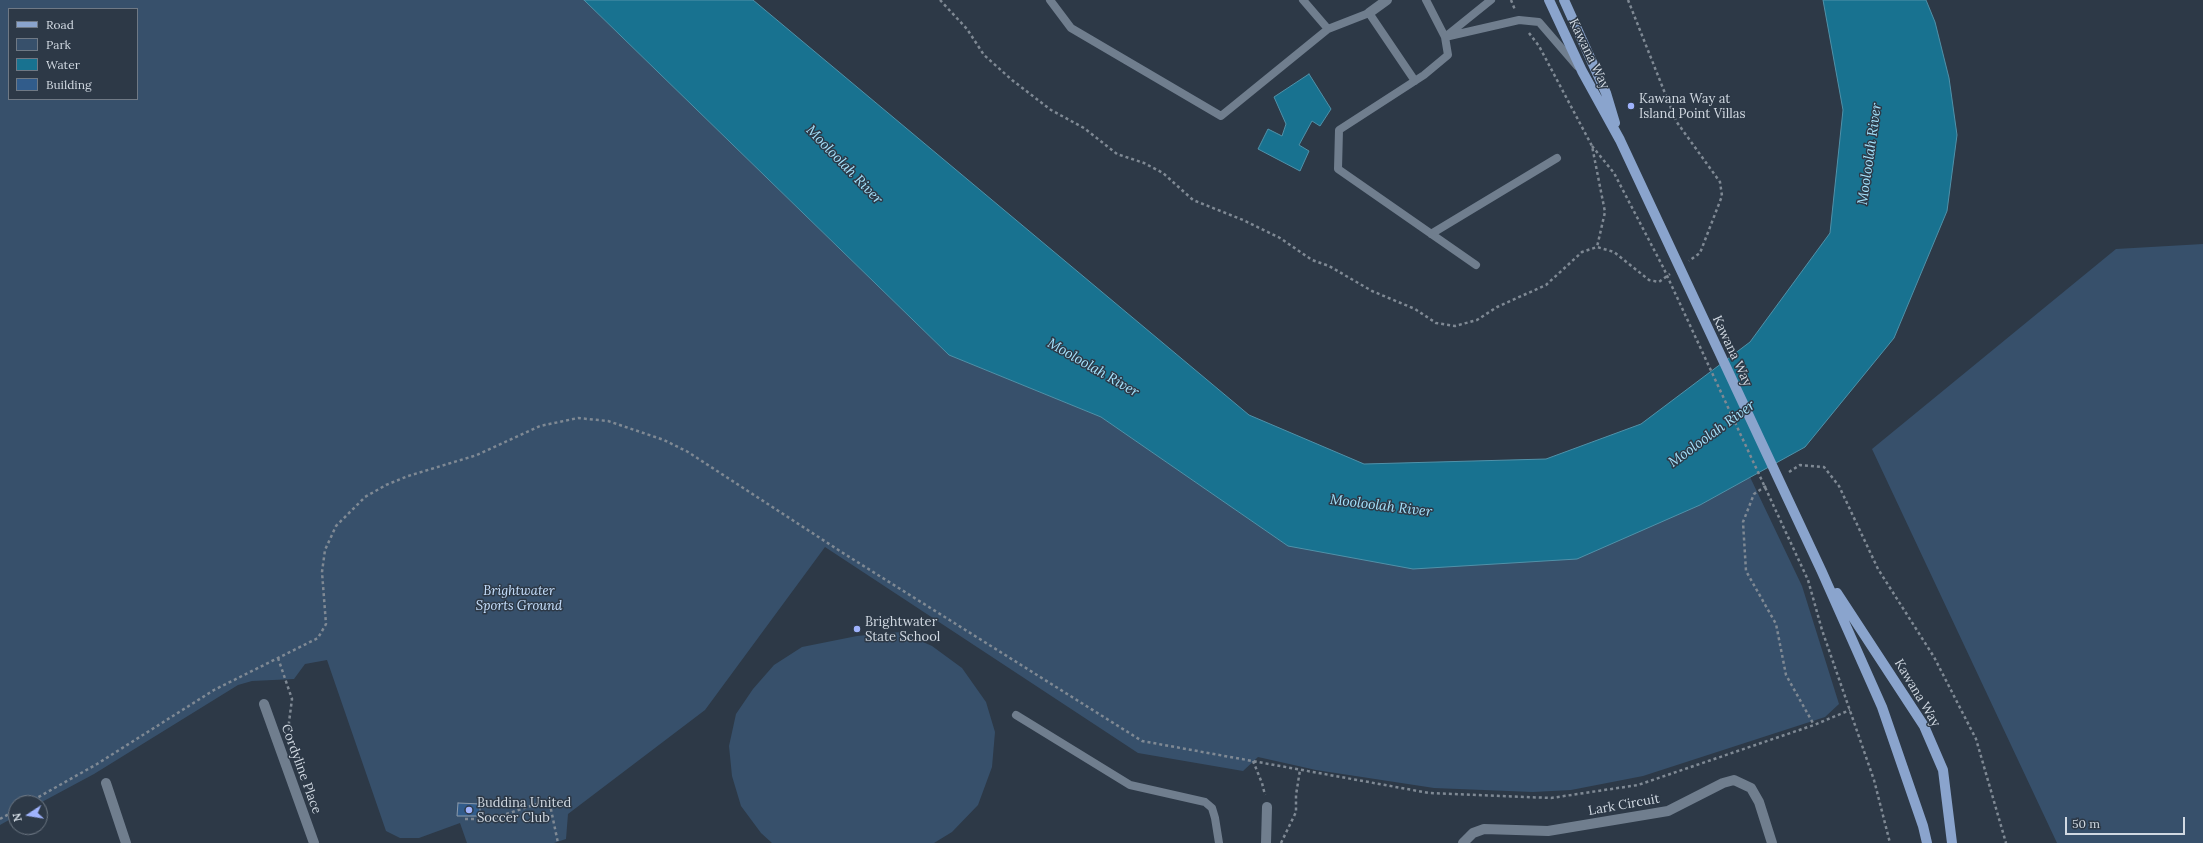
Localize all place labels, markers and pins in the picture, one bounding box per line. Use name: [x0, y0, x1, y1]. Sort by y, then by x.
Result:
place label: Kawana Way at Island Point Villas: [1639, 91, 1746, 122]
marker: Kawana Way at Island Point Villas: [1626, 101, 1636, 111]
place label: Brightwater State School: [865, 614, 940, 645]
marker: Brightwater State School: [852, 624, 862, 634]
place label: Buddina United Soccer Club: [477, 795, 571, 826]
marker: Buddina United Soccer Club: [464, 805, 474, 815]

